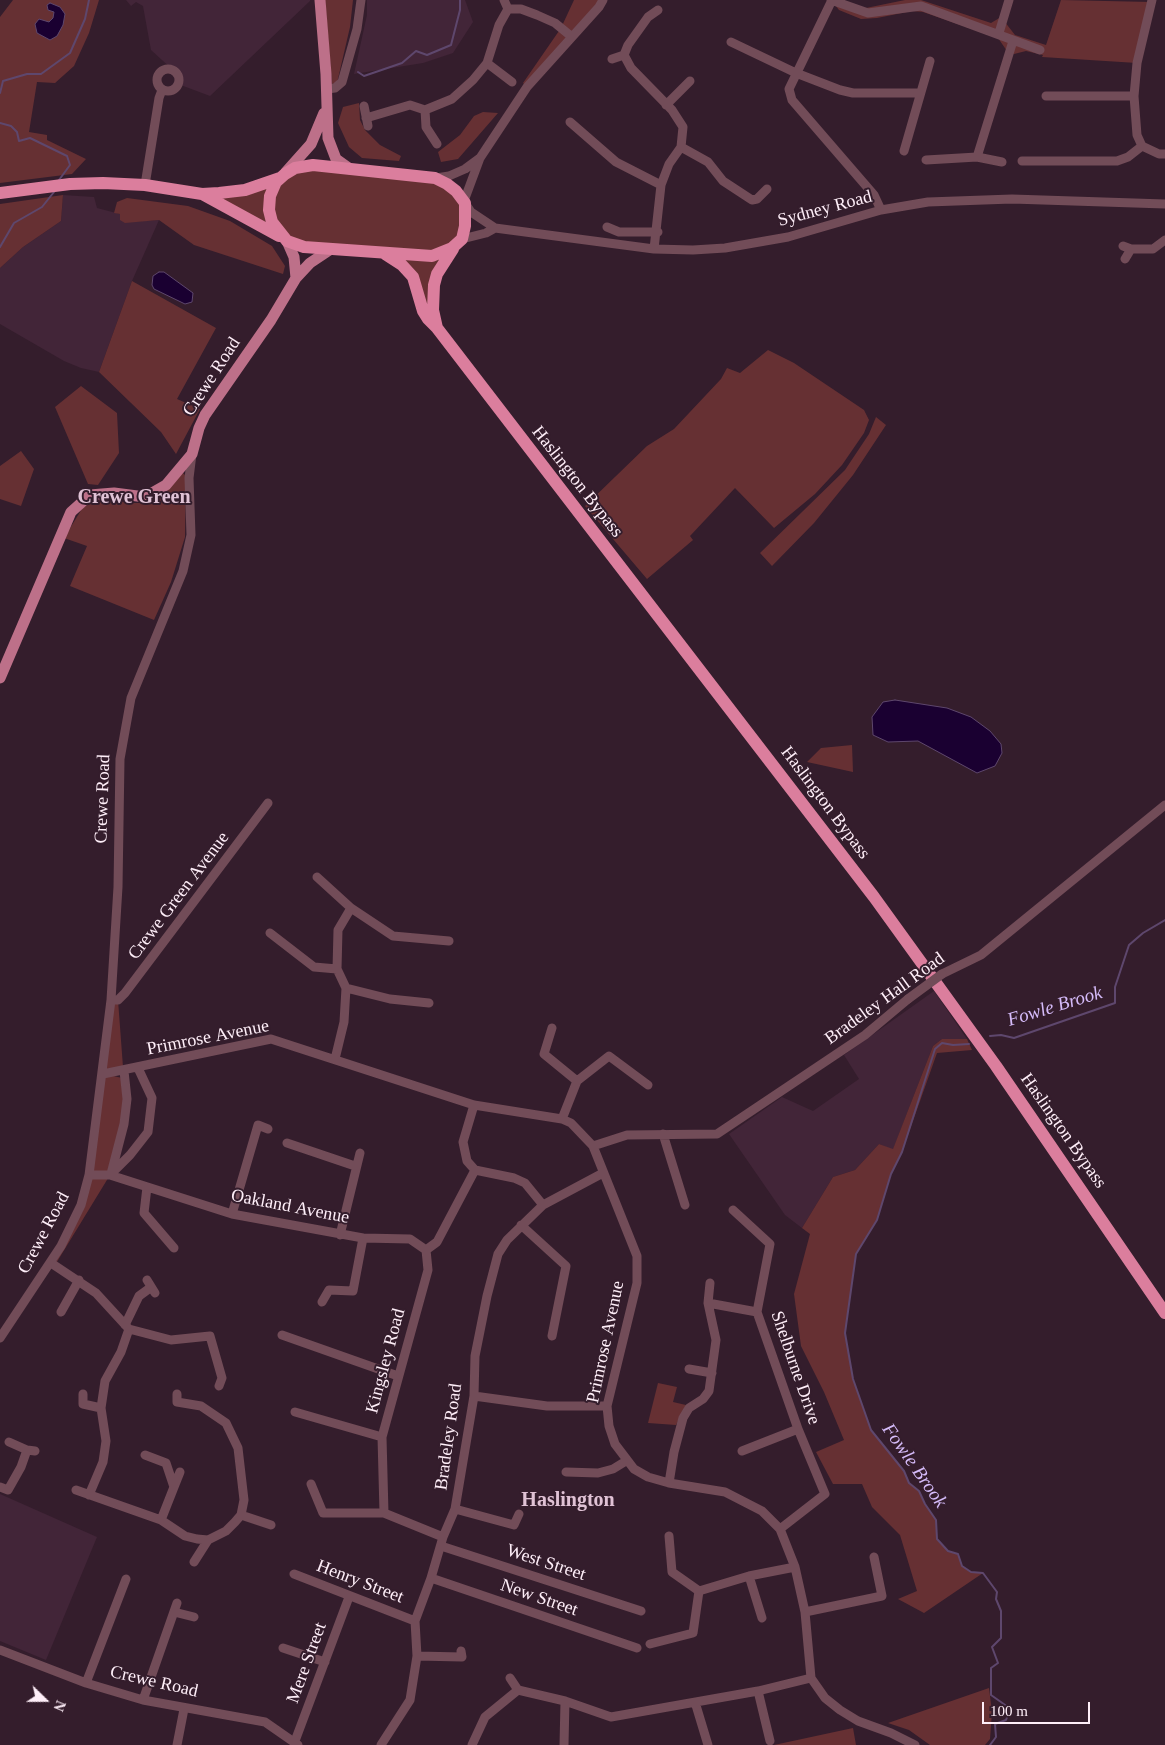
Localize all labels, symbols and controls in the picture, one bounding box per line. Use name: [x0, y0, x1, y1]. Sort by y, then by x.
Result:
street label: Sydney Road: [776, 186, 874, 232]
street label: Crewe Road: [179, 334, 245, 420]
street label: Haslington Bypass: [527, 422, 627, 542]
district label: Crewe Green: [77, 486, 191, 510]
street label: Haslington Bypass: [776, 742, 874, 864]
street label: Crewe Road: [91, 754, 115, 844]
street label: Crewe Green Avenue: [124, 828, 234, 964]
street label: Bradeley Hall Road: [821, 948, 949, 1050]
water label: Fowle Brook: [1005, 982, 1105, 1032]
street label: Primrose Avenue: [145, 1016, 271, 1060]
street label: Haslington Bypass: [1015, 1069, 1111, 1193]
street label: Oakland Avenue: [229, 1185, 351, 1229]
street label: Crewe Road: [13, 1188, 75, 1278]
street label: Primrose Avenue: [583, 1279, 629, 1405]
street label: Kingsley Road: [362, 1306, 410, 1416]
street label: Shelburne Drive: [766, 1308, 824, 1428]
street label: Bradeley Road: [431, 1382, 467, 1492]
water label: Fowle Brook: [877, 1419, 951, 1513]
district label: Haslington: [521, 1489, 615, 1513]
street label: West Street: [504, 1540, 588, 1586]
street label: Henry Street: [313, 1556, 407, 1608]
street label: New Street: [497, 1575, 581, 1621]
street label: Mere Street: [282, 1620, 332, 1706]
street label: Crewe Road: [108, 1661, 200, 1703]
north arrow: [20, 1675, 70, 1725]
scale bar: [985, 1692, 1092, 1724]
text: N: [51, 1698, 68, 1713]
text: 100 m: [990, 1703, 1028, 1719]

